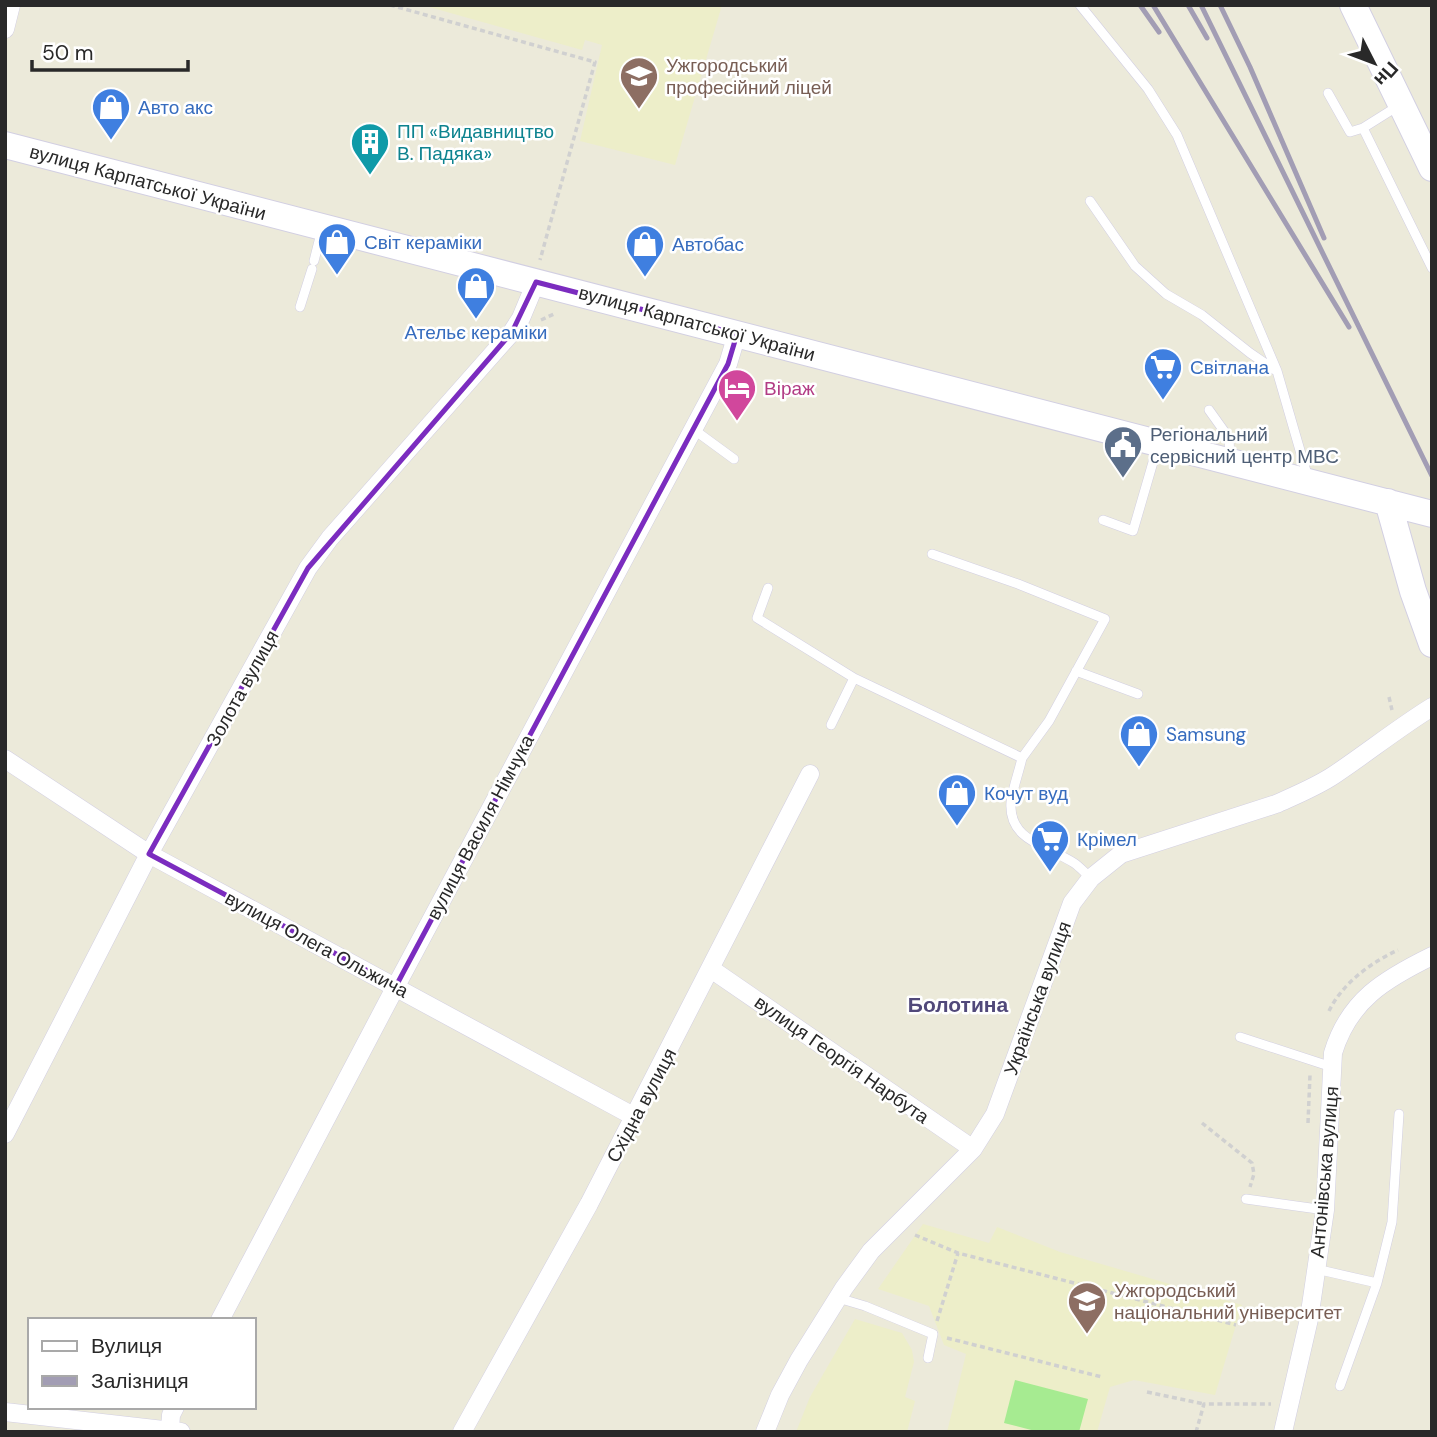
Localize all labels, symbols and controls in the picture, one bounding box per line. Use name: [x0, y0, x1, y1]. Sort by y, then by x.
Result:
scale bar: [32, 28, 187, 72]
north arrow: [1339, 28, 1409, 98]
text: 50 m: [42, 39, 93, 67]
place label: Ужгородський професійний ліцей: [666, 53, 832, 100]
school or university icon: Ужгородський професійний ліцей: [618, 55, 660, 110]
text: Пн: [1369, 56, 1404, 92]
shop icon: Авто акс: [90, 86, 132, 141]
place label: Авто акс: [138, 95, 213, 120]
place label: ПП «Видавництво В. Падяка»: [397, 119, 554, 166]
building icon: ПП «Видавництво В. Падяка»: [349, 121, 391, 176]
street label: вулиця Карпатської України: [27, 139, 269, 226]
shop icon: Світ кераміки: [316, 221, 358, 276]
shop icon: Автобас: [624, 223, 666, 278]
place label: Світ кераміки: [364, 230, 482, 255]
place label: Автобас: [672, 232, 744, 257]
shop icon: Ательє кераміки: [455, 265, 497, 320]
street label: вулиця Карпатської України: [576, 280, 818, 367]
place label: Ательє кераміки: [405, 320, 547, 345]
supermarket icon: Світлана: [1142, 346, 1184, 401]
place label: Світлана: [1190, 355, 1269, 380]
hotel icon: Віраж: [716, 367, 758, 422]
place label: Віраж: [764, 376, 815, 401]
place label: Регіональний сервісний центр МВС: [1150, 422, 1339, 469]
public building icon: Регіональний сервісний центр МВС: [1102, 424, 1144, 479]
street label: Золота вулиця: [200, 626, 285, 751]
shop icon: Samsung: [1118, 713, 1160, 768]
place label: Samsung: [1166, 722, 1247, 747]
street label: вулиця Василя Німчука: [421, 730, 540, 924]
shop icon: Кочут вуд: [936, 772, 978, 827]
place label: Кочут вуд: [984, 781, 1068, 806]
supermarket icon: Крімел: [1029, 818, 1071, 873]
place label: Крімел: [1077, 827, 1137, 852]
street label: вулиця Олега Ольжича: [221, 885, 413, 1004]
street label: Українська вулиця: [998, 918, 1077, 1078]
street label: вулиця Георгія Нарбута: [749, 990, 934, 1129]
district label: Болотина: [908, 991, 1008, 1019]
street label: Східна вулиця: [601, 1044, 682, 1167]
street label: Антонівська вулиця: [1305, 1085, 1344, 1259]
place label: Ужгородський національний університет: [1114, 1278, 1342, 1325]
school or university icon: Ужгородський національний університет: [1066, 1280, 1108, 1335]
legend: [28, 1318, 256, 1409]
text: Вулиця: [91, 1332, 162, 1360]
text: Залізниця: [91, 1367, 189, 1395]

